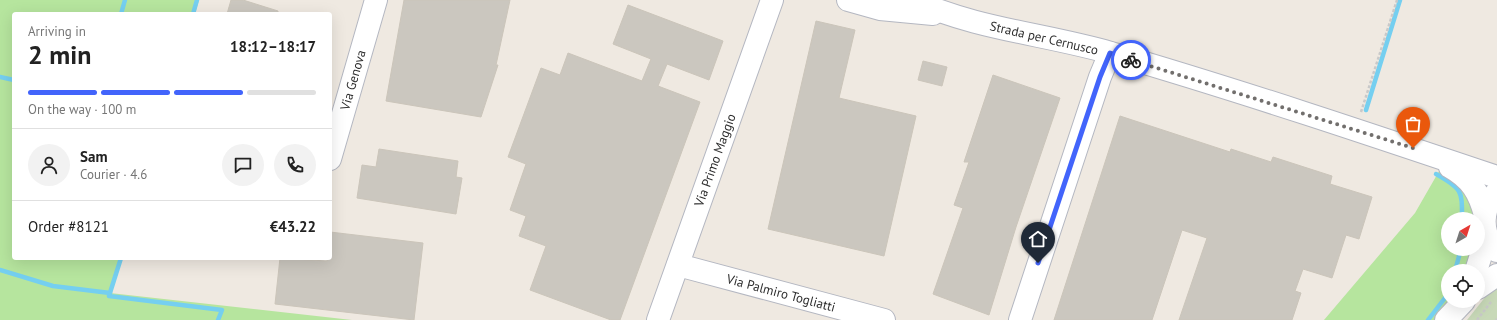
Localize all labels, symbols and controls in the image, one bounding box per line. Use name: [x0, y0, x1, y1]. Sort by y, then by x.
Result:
street label: Strada per Cernusco: [988, 17, 1100, 59]
text: Arriving in: [28, 23, 86, 40]
text: 18:12–18:17: [230, 37, 316, 56]
text: 2 min: [28, 38, 91, 71]
courier: [1111, 40, 1151, 80]
street label: Via Genova: [336, 48, 370, 113]
icon: bike: [1120, 49, 1142, 71]
text: On the way · 100 m: [28, 101, 136, 118]
pin: [1396, 107, 1430, 148]
street label: Via Primo Maggio: [690, 111, 740, 210]
icon: bag: [1402, 113, 1424, 135]
button: person: [28, 144, 70, 186]
button: chat: [222, 144, 264, 186]
button: phone: [274, 144, 316, 186]
text: Sam: [80, 147, 107, 166]
text: Courier · 4.6: [80, 166, 147, 183]
north arrow: [1441, 212, 1485, 256]
map controls: [1441, 212, 1485, 308]
text: Order #8121: [28, 217, 109, 236]
text: €43.22: [270, 217, 316, 236]
pin: [1021, 222, 1055, 263]
icon: home: [1027, 228, 1049, 250]
button: locate: [1441, 264, 1485, 308]
street label: Via Palmiro Togliatti: [724, 270, 837, 316]

